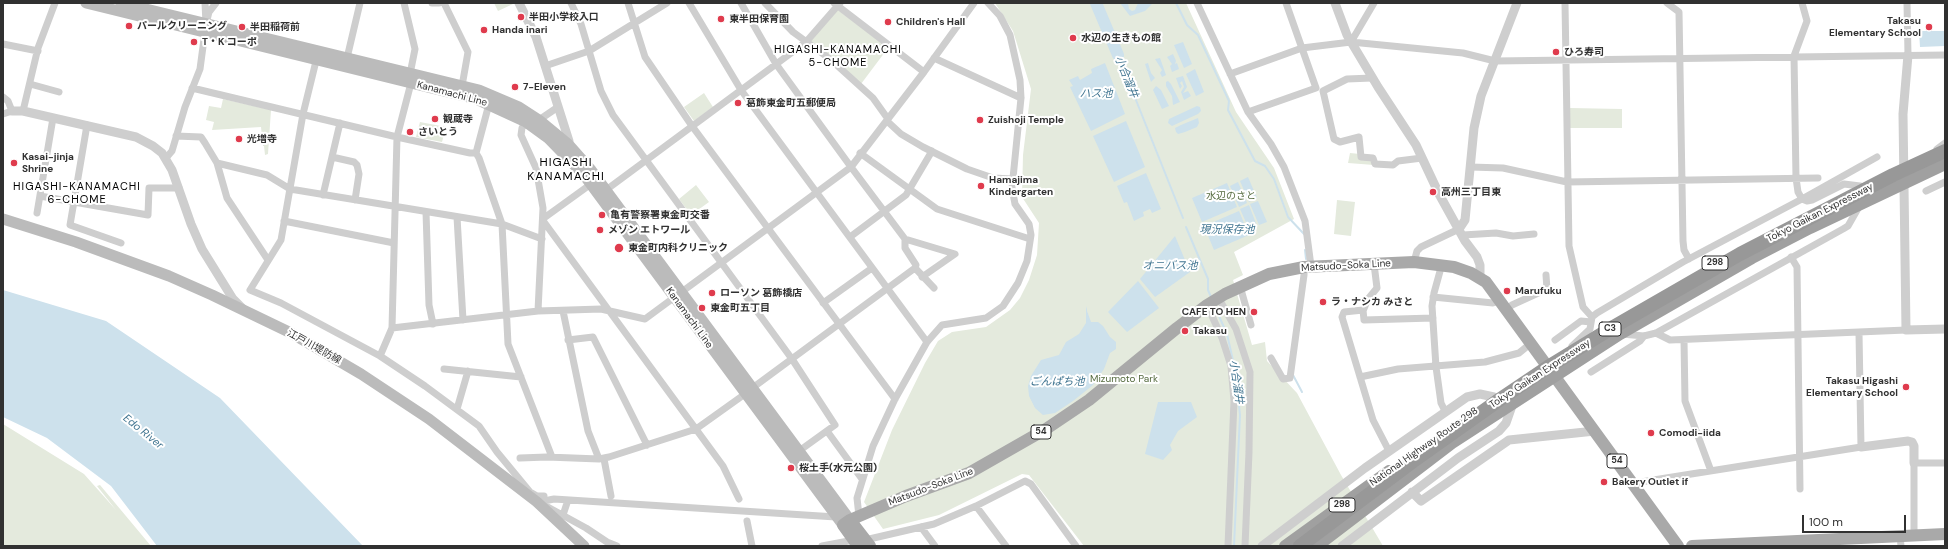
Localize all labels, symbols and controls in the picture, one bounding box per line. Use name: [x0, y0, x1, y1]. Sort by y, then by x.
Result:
place label: 半田小学校入口: [529, 11, 599, 23]
marker: 半田小学校入口: [516, 12, 526, 22]
place label: 東半田保育園: [729, 13, 789, 25]
marker: 東半田保育園: [716, 14, 726, 24]
place label: Takasu Elementary School: [1829, 15, 1921, 38]
place label: Children's Hall: [896, 16, 965, 28]
marker: Children's Hall: [883, 17, 893, 27]
place label: パールクリーニング: [137, 20, 227, 32]
marker: パールクリーニング: [124, 21, 134, 31]
place label: 半田稲荷前: [250, 21, 300, 33]
marker: 半田稲荷前: [237, 22, 247, 32]
marker: Takasu Elementary School: [1924, 22, 1934, 32]
place label: Handa inari: [492, 24, 548, 36]
marker: Handa inari: [479, 25, 489, 35]
place label: 水辺の生きもの館: [1081, 32, 1161, 44]
marker: 水辺の生きもの館: [1068, 33, 1078, 43]
place label: T・K コーポ: [202, 36, 257, 48]
marker: T・K コーポ: [189, 37, 199, 47]
district label: HIGASHI-KANAMACHI 5-CHOME: [774, 43, 902, 69]
place label: ひろ寿司: [1564, 46, 1604, 58]
marker: ひろ寿司: [1551, 47, 1561, 57]
water label: 小合溜井: [1112, 54, 1140, 100]
street label: Kanamachi Line: [416, 79, 488, 109]
place label: 7-Eleven: [523, 81, 566, 93]
marker: 7-Eleven: [510, 82, 520, 92]
water label: ハス池: [1080, 87, 1112, 101]
place label: 葛飾東金町五郵便局: [746, 97, 836, 109]
marker: 葛飾東金町五郵便局: [733, 98, 743, 108]
place label: 観蔵寺: [443, 113, 473, 125]
marker: 観蔵寺: [430, 114, 440, 124]
place label: Zuishoji Temple: [988, 114, 1064, 126]
marker: Zuishoji Temple: [975, 115, 985, 125]
place label: さいとう: [418, 126, 458, 138]
marker: さいとう: [405, 127, 415, 137]
place label: 光増寺: [247, 133, 277, 145]
marker: 光増寺: [234, 134, 244, 144]
place label: Kasai-jinja Shrine: [22, 151, 74, 174]
district label: HIGASHI KANAMACHI: [527, 156, 605, 184]
marker: Kasai-jinja Shrine: [9, 158, 19, 168]
place label: Hamajima Kindergarten: [989, 174, 1053, 198]
district label: HIGASHI-KANAMACHI 6-CHOME: [13, 180, 141, 206]
marker: Hamajima Kindergarten: [976, 181, 986, 191]
street label: Tokyo Gaikan Expressway: [1765, 181, 1875, 245]
place label: 高州三丁目東: [1441, 186, 1501, 198]
marker: 高州三丁目東: [1428, 187, 1438, 197]
park label: 水辺のさと: [1206, 190, 1256, 202]
place label: 亀有警察署東金町交番: [610, 209, 710, 221]
marker: 亀有警察署東金町交番: [597, 210, 607, 220]
water label: 現況保存池: [1200, 223, 1254, 237]
place label: メゾン エトワール: [608, 224, 690, 236]
marker: メゾン エトワール: [595, 225, 605, 235]
marker: 東金町内科クリニック: [613, 242, 625, 254]
place label: 東金町内科クリニック: [628, 242, 728, 254]
road number: 298: [1702, 256, 1728, 270]
street label: Matsudo-Soka Line: [1301, 258, 1391, 274]
water label: オニバス池: [1143, 259, 1197, 273]
street label: Kanamachi Line: [663, 285, 715, 351]
place label: Marufuku: [1515, 285, 1562, 297]
marker: Marufuku: [1502, 286, 1512, 296]
place label: ローソン 葛飾橋店: [720, 287, 802, 299]
marker: ローソン 葛飾橋店: [707, 288, 717, 298]
place label: ラ・ナシカ みさと: [1331, 296, 1413, 308]
marker: ラ・ナシカ みさと: [1318, 297, 1328, 307]
place label: 東金町五丁目: [710, 302, 770, 314]
marker: 東金町五丁目: [697, 303, 707, 313]
place label: CAFE TO HEN: [1182, 306, 1246, 318]
marker: CAFE TO HEN: [1249, 307, 1259, 317]
road number: C3: [1599, 322, 1621, 336]
place label: Takasu: [1193, 325, 1227, 337]
marker: Takasu: [1180, 326, 1190, 336]
street label: 江戸川堤防線: [285, 327, 343, 367]
street label: Tokyo Gaikan Expressway: [1487, 337, 1593, 411]
water label: 小合溜井: [1226, 359, 1246, 405]
park label: Mizumoto Park: [1090, 373, 1158, 385]
water label: ごんぱち池: [1030, 375, 1084, 389]
place label: Takasu Higashi Elementary School: [1806, 375, 1898, 398]
marker: Takasu Higashi Elementary School: [1901, 382, 1911, 392]
street label: National Highway Route 298: [1368, 405, 1480, 489]
water label: Edo River: [120, 412, 166, 452]
road number: 54: [1031, 425, 1051, 439]
place label: Comodi-iida: [1659, 427, 1721, 439]
marker: Comodi-iida: [1646, 428, 1656, 438]
road number: 54: [1607, 454, 1627, 468]
place label: 桜土手(水元公園): [799, 462, 877, 474]
marker: 桜土手(水元公園): [786, 463, 796, 473]
street label: Matsudo-Soka Line: [887, 465, 975, 509]
place label: Bakery Outlet if: [1612, 476, 1688, 488]
marker: Bakery Outlet if: [1599, 477, 1609, 487]
road number: 298: [1329, 498, 1355, 512]
scale bar: [1804, 507, 1908, 533]
text: 100 m: [1809, 514, 1843, 530]

